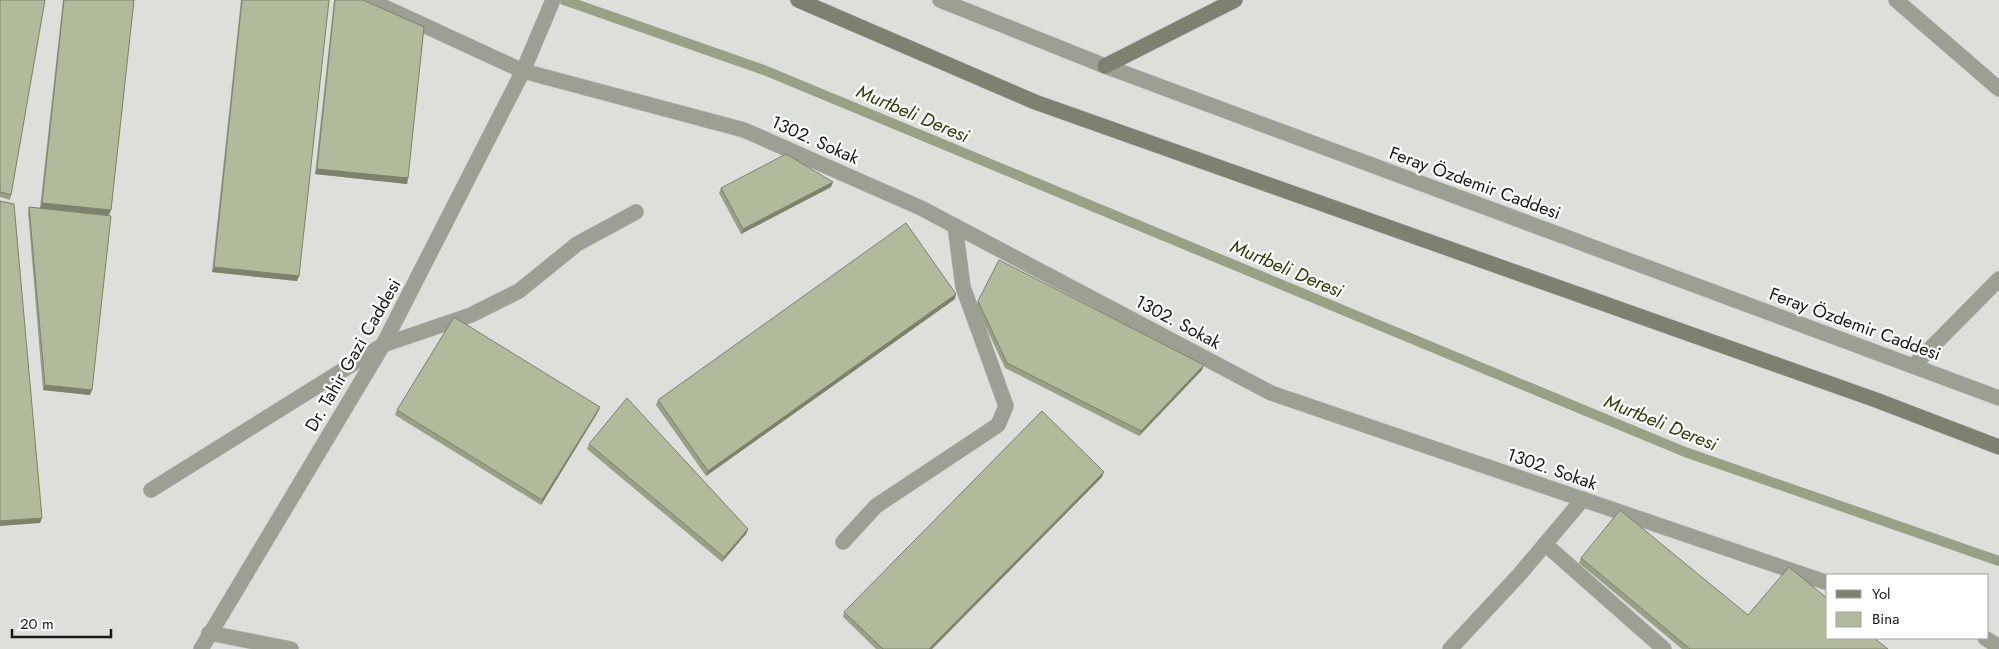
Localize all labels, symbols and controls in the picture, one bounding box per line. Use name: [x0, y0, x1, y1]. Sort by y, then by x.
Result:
water label: Murtbeli Deresi: [852, 78, 974, 150]
street label: 1302. Sokak: [767, 109, 863, 171]
street label: Feray Özdemir Caddesi: [1386, 140, 1564, 226]
water label: Murtbeli Deresi: [1226, 233, 1348, 305]
street label: Dr. Tahir Gazi Caddesi: [299, 274, 407, 436]
street label: Feray Özdemir Caddesi: [1766, 281, 1944, 367]
street label: 1302. Sokak: [1130, 288, 1226, 356]
water label: Murtbeli Deresi: [1600, 387, 1723, 458]
street label: 1302. Sokak: [1503, 441, 1601, 497]
legend: [1826, 574, 1989, 639]
text: Yol: [1872, 583, 1891, 605]
scale bar: [12, 606, 111, 638]
text: Bina: [1872, 608, 1899, 630]
text: 20 m: [20, 613, 54, 635]

